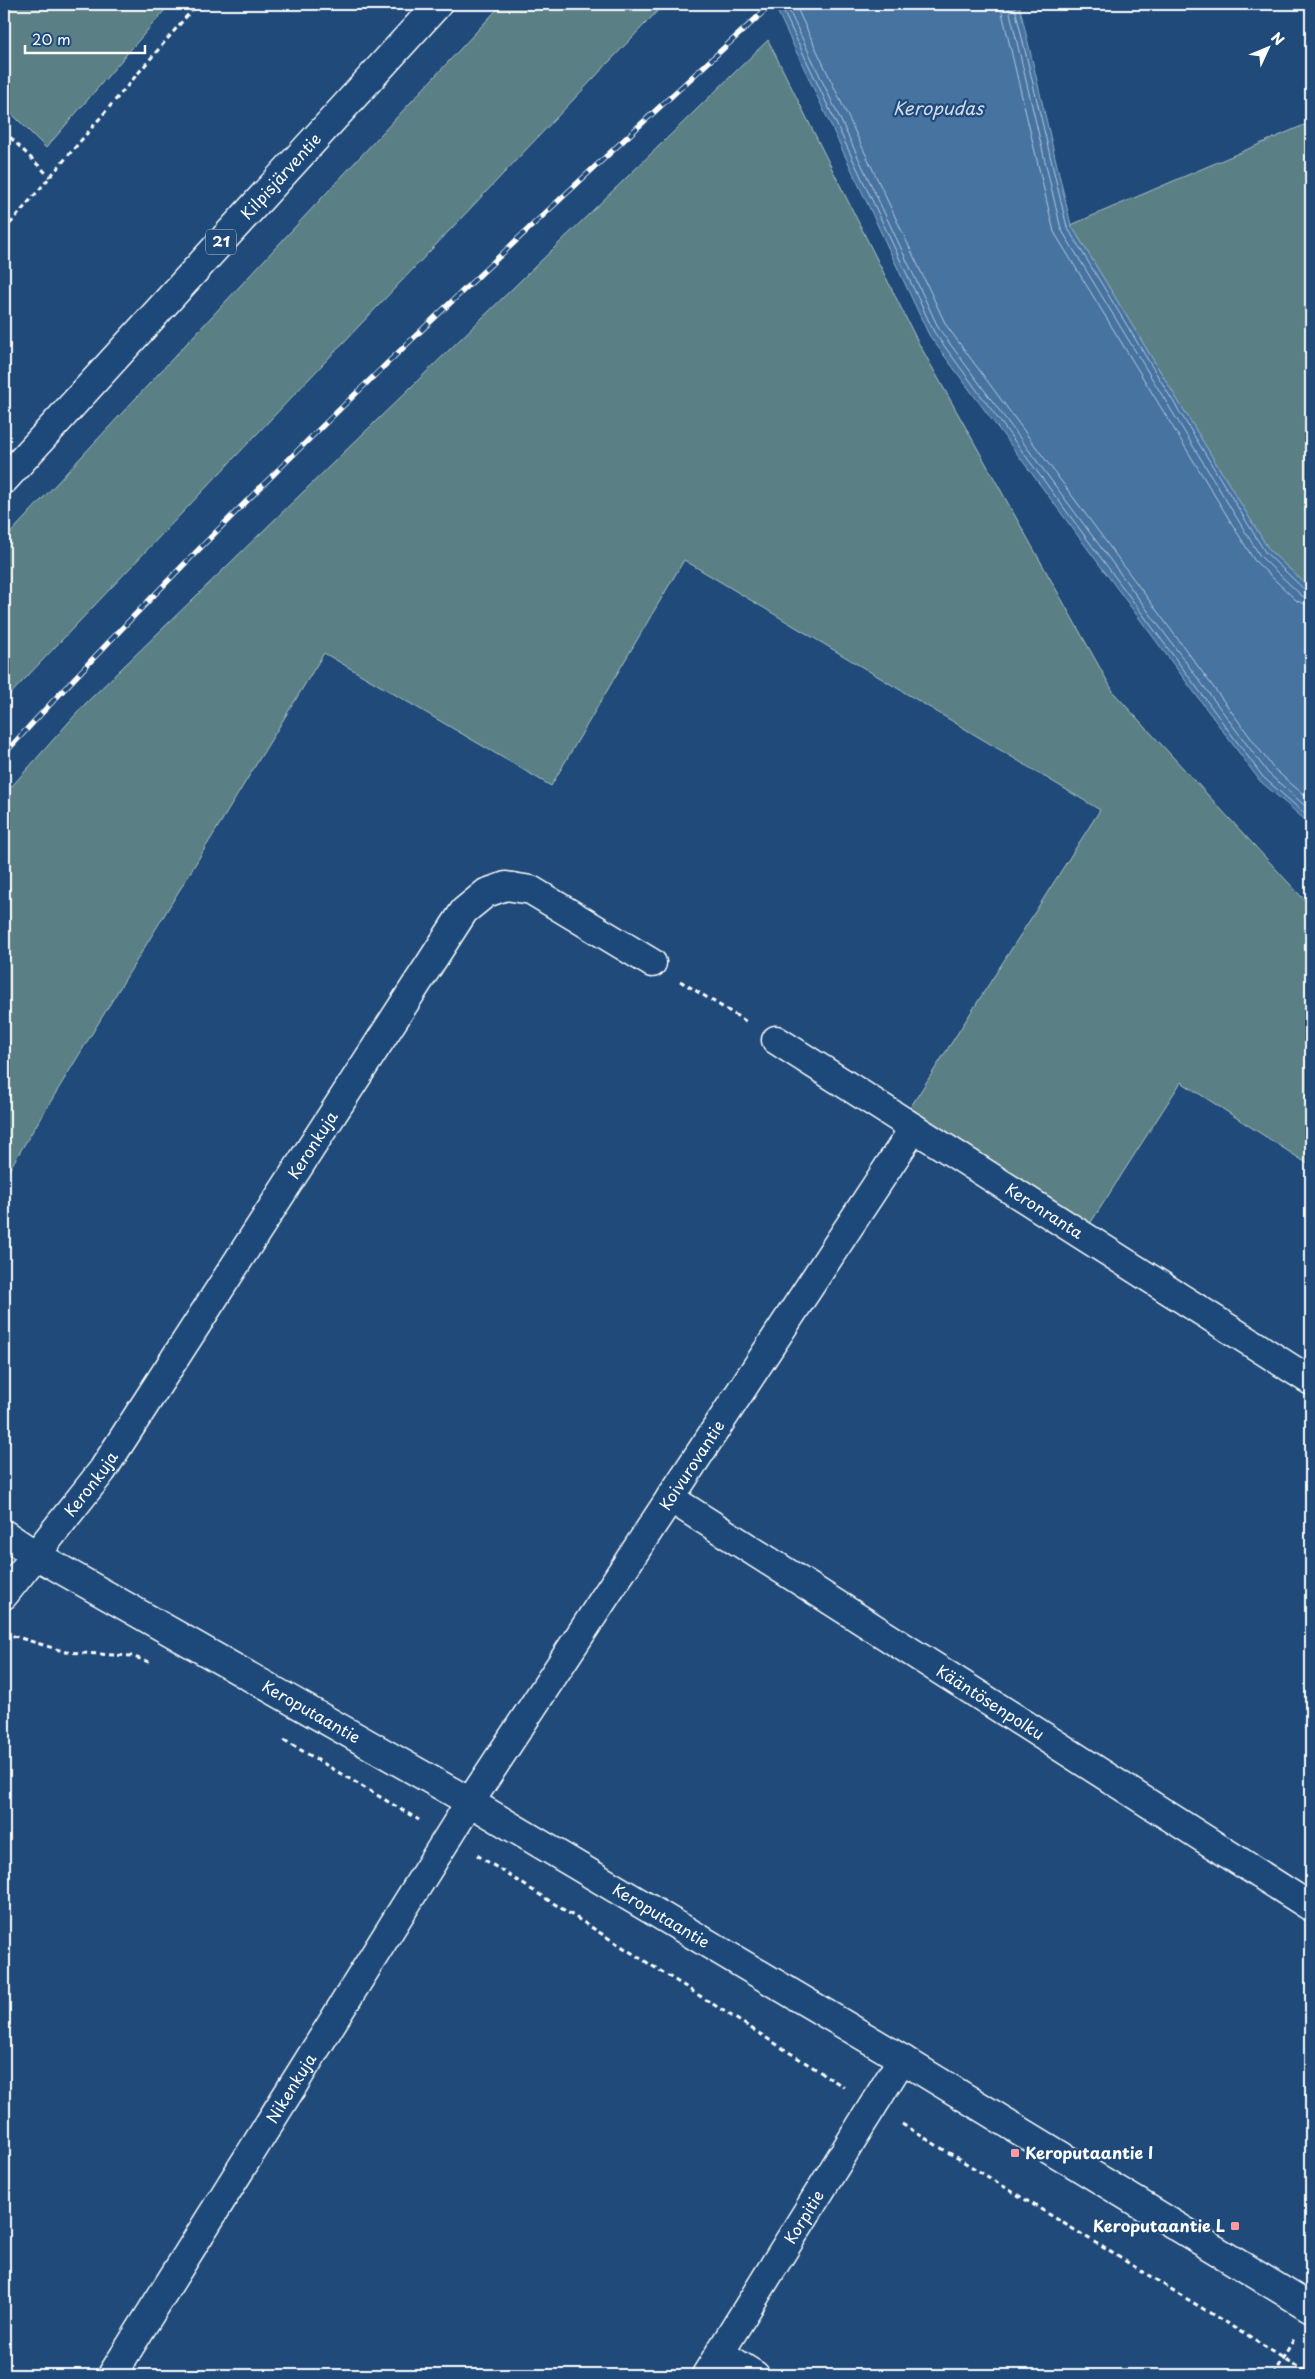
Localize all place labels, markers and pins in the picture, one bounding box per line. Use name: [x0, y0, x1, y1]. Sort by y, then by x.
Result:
place label: Keroputaantie I: [1025, 2140, 1153, 2164]
marker: Keroputaantie I: [1009, 2147, 1021, 2159]
place label: Keroputaantie L: [1093, 2213, 1225, 2237]
marker: Keroputaantie L: [1229, 2220, 1241, 2232]

